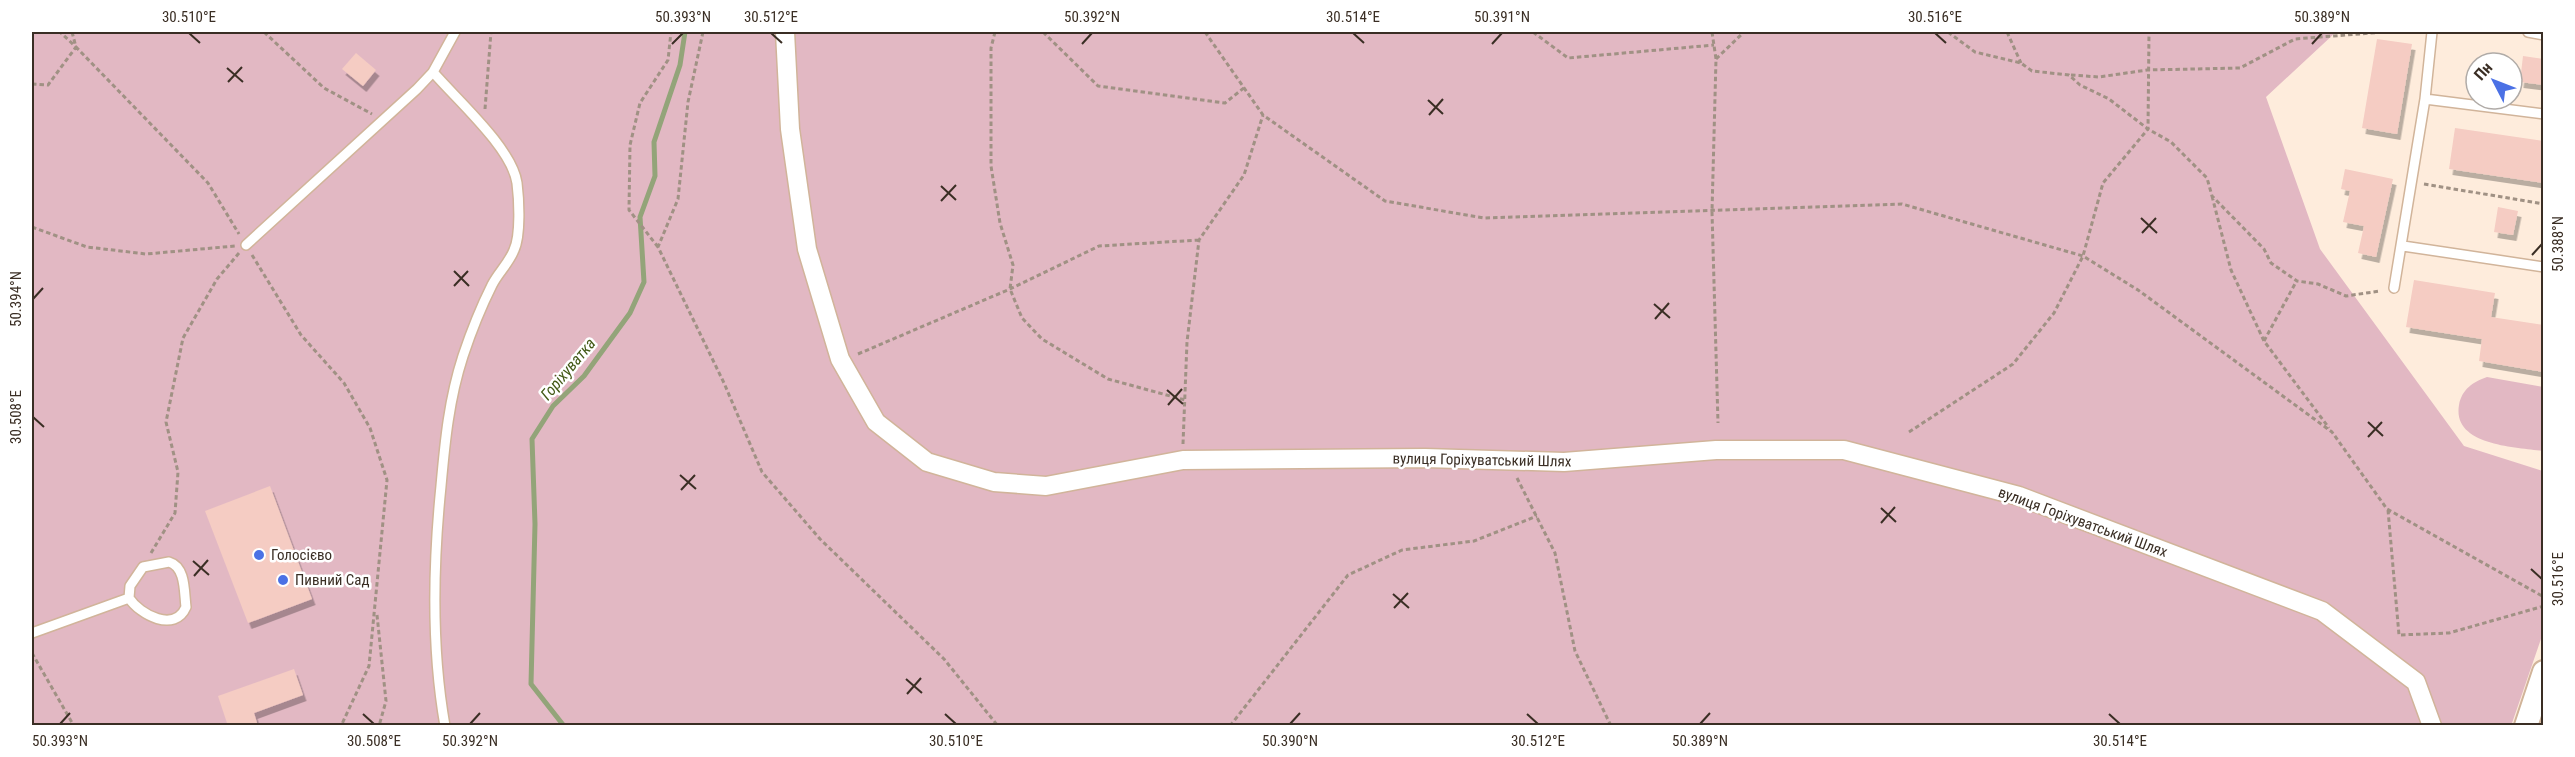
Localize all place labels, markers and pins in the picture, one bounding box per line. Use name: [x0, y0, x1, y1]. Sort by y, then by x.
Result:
place label: Голосієво: [271, 546, 332, 564]
marker: Голосієво: [252, 548, 266, 562]
place label: Пивний Сад: [295, 571, 370, 589]
marker: Пивний Сад: [276, 573, 290, 587]

